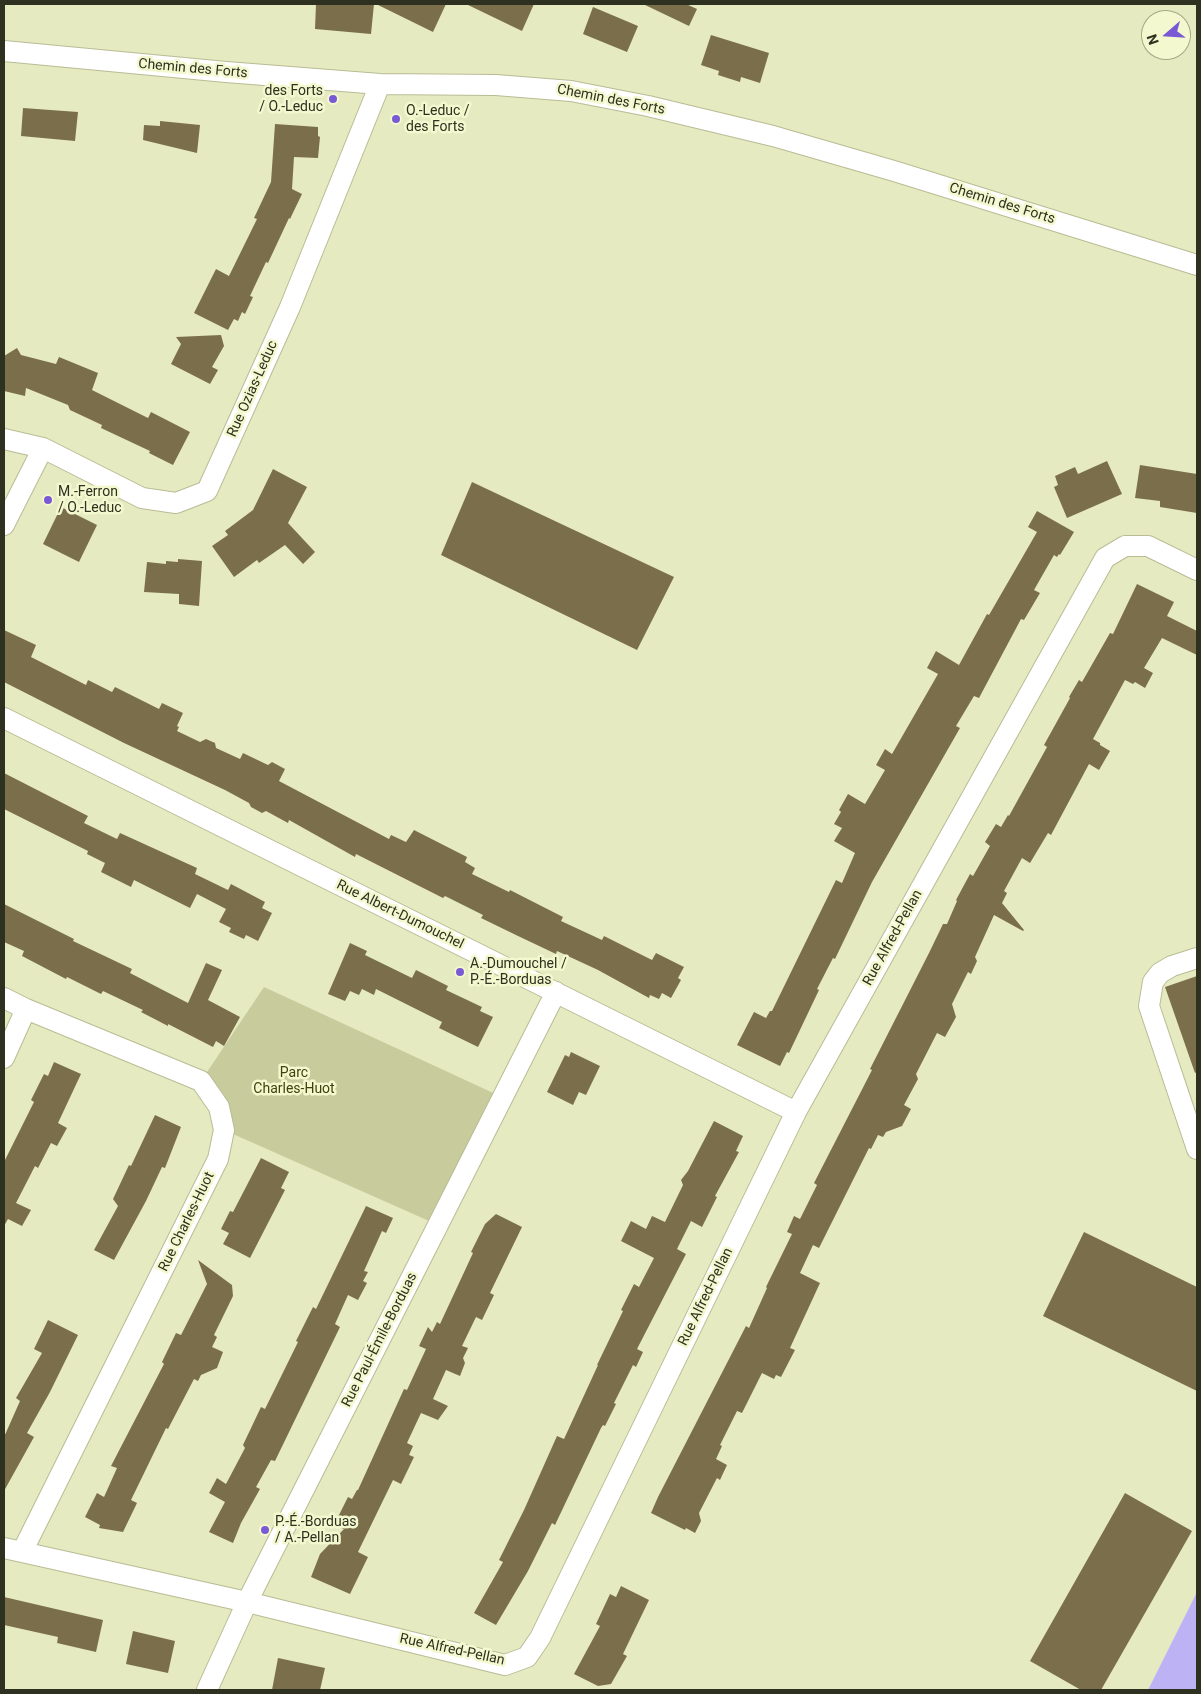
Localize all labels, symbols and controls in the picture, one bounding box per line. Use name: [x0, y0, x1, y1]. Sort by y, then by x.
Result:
north arrow: [1141, 10, 1191, 60]
text: N: [1144, 32, 1162, 47]
street label: Chemin des Forts: [138, 56, 248, 82]
street label: Chemin des Forts: [556, 81, 666, 119]
place label: des Forts / O.-Leduc: [259, 83, 323, 115]
marker: des Forts / O.-Leduc: [327, 93, 339, 105]
place label: O.-Leduc / des Forts: [406, 103, 470, 136]
marker: O.-Leduc / des Forts: [390, 113, 402, 125]
street label: Chemin des Forts: [947, 180, 1057, 228]
street label: Rue Ozias-Leduc: [224, 338, 282, 440]
place label: M.-Ferron / O.-Leduc: [58, 484, 122, 516]
marker: M.-Ferron / O.-Leduc: [42, 494, 54, 506]
street label: Rue Albert-Dumouchel: [334, 877, 466, 953]
street label: Rue Alfred-Pellan: [860, 887, 926, 989]
place label: A.-Dumouchel / P.-É.-Borduas: [470, 956, 567, 989]
marker: A.-Dumouchel / P.-É.-Borduas: [454, 966, 466, 978]
park label: Parc Charles-Huot: [253, 1065, 335, 1098]
street label: Rue Charles-Huot: [156, 1170, 218, 1274]
street label: Rue Alfred-Pellan: [675, 1245, 737, 1349]
street label: Rue Paul-Émile-Borduas: [339, 1270, 421, 1410]
place label: P.-É.-Borduas / A.-Pellan: [275, 1514, 356, 1546]
marker: P.-É.-Borduas / A.-Pellan: [259, 1524, 271, 1536]
street label: Rue Alfred-Pellan: [398, 1631, 506, 1669]

